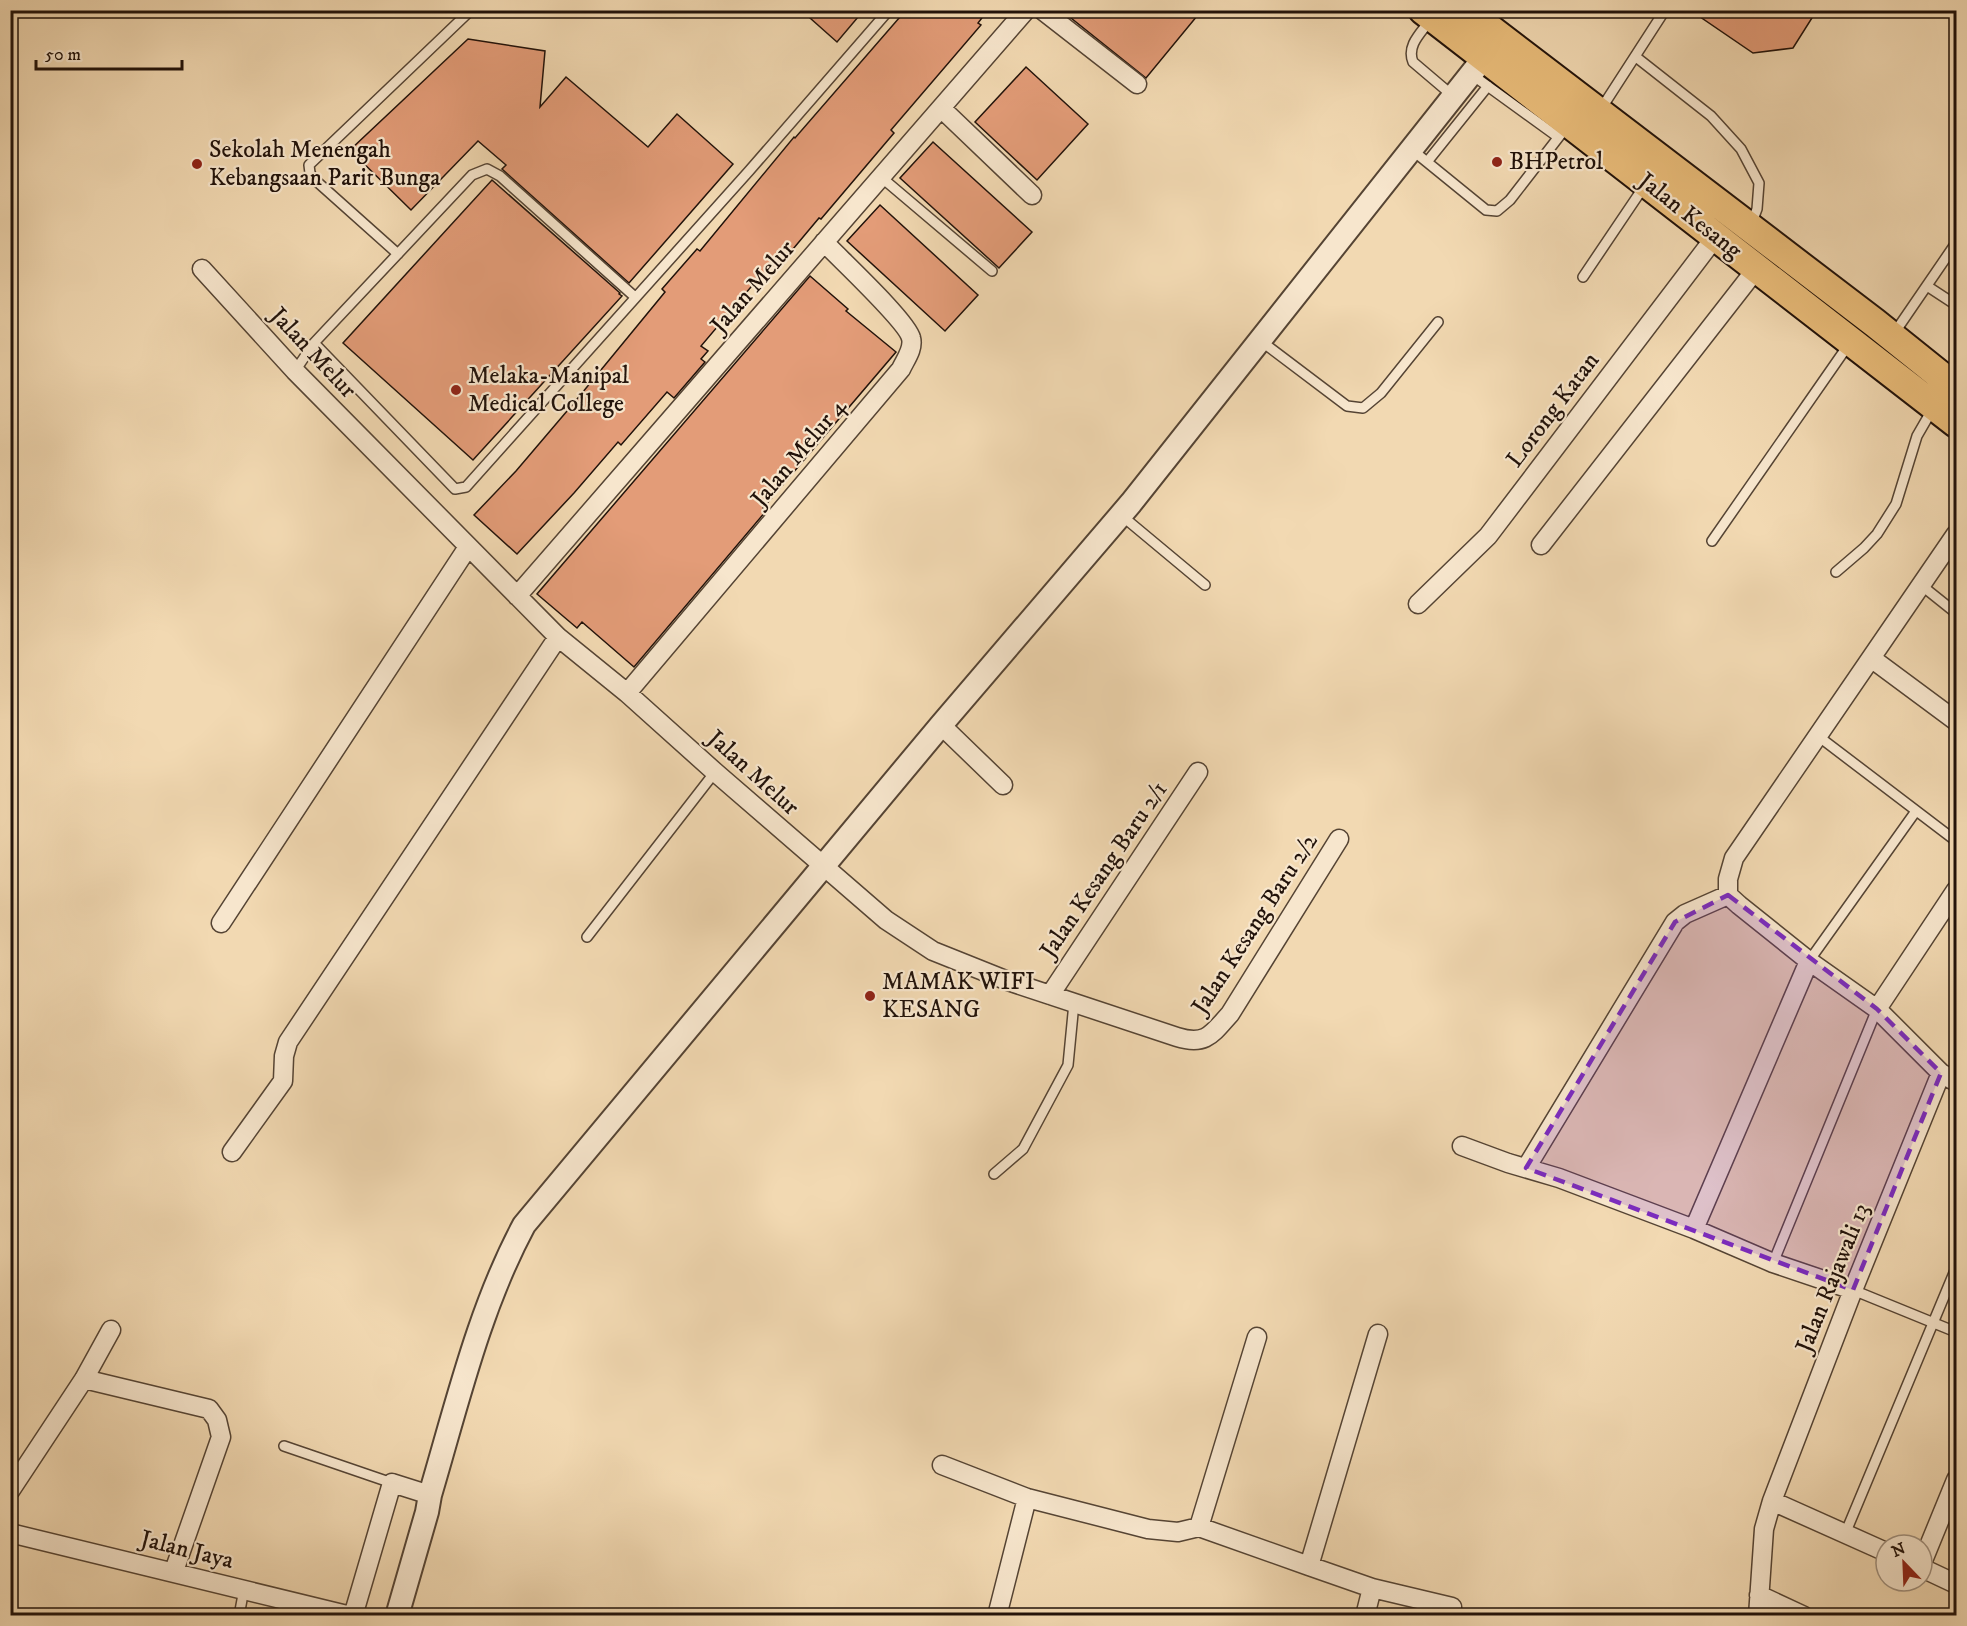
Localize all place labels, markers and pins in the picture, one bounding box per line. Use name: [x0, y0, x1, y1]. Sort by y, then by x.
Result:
place label: Sekolah Menengah Kebangsaan Parit Bunga: [209, 135, 441, 193]
place label: BHPetrol: [1509, 147, 1604, 177]
marker: BHPetrol: [1490, 155, 1504, 169]
marker: Sekolah Menengah Kebangsaan Parit Bunga: [190, 157, 204, 171]
place label: Melaka-Manipal Medical College: [468, 361, 630, 419]
marker: Melaka-Manipal Medical College: [449, 383, 463, 397]
place label: MAMAK WIFI KESANG: [882, 967, 1035, 1025]
marker: MAMAK WIFI KESANG: [863, 989, 877, 1003]

